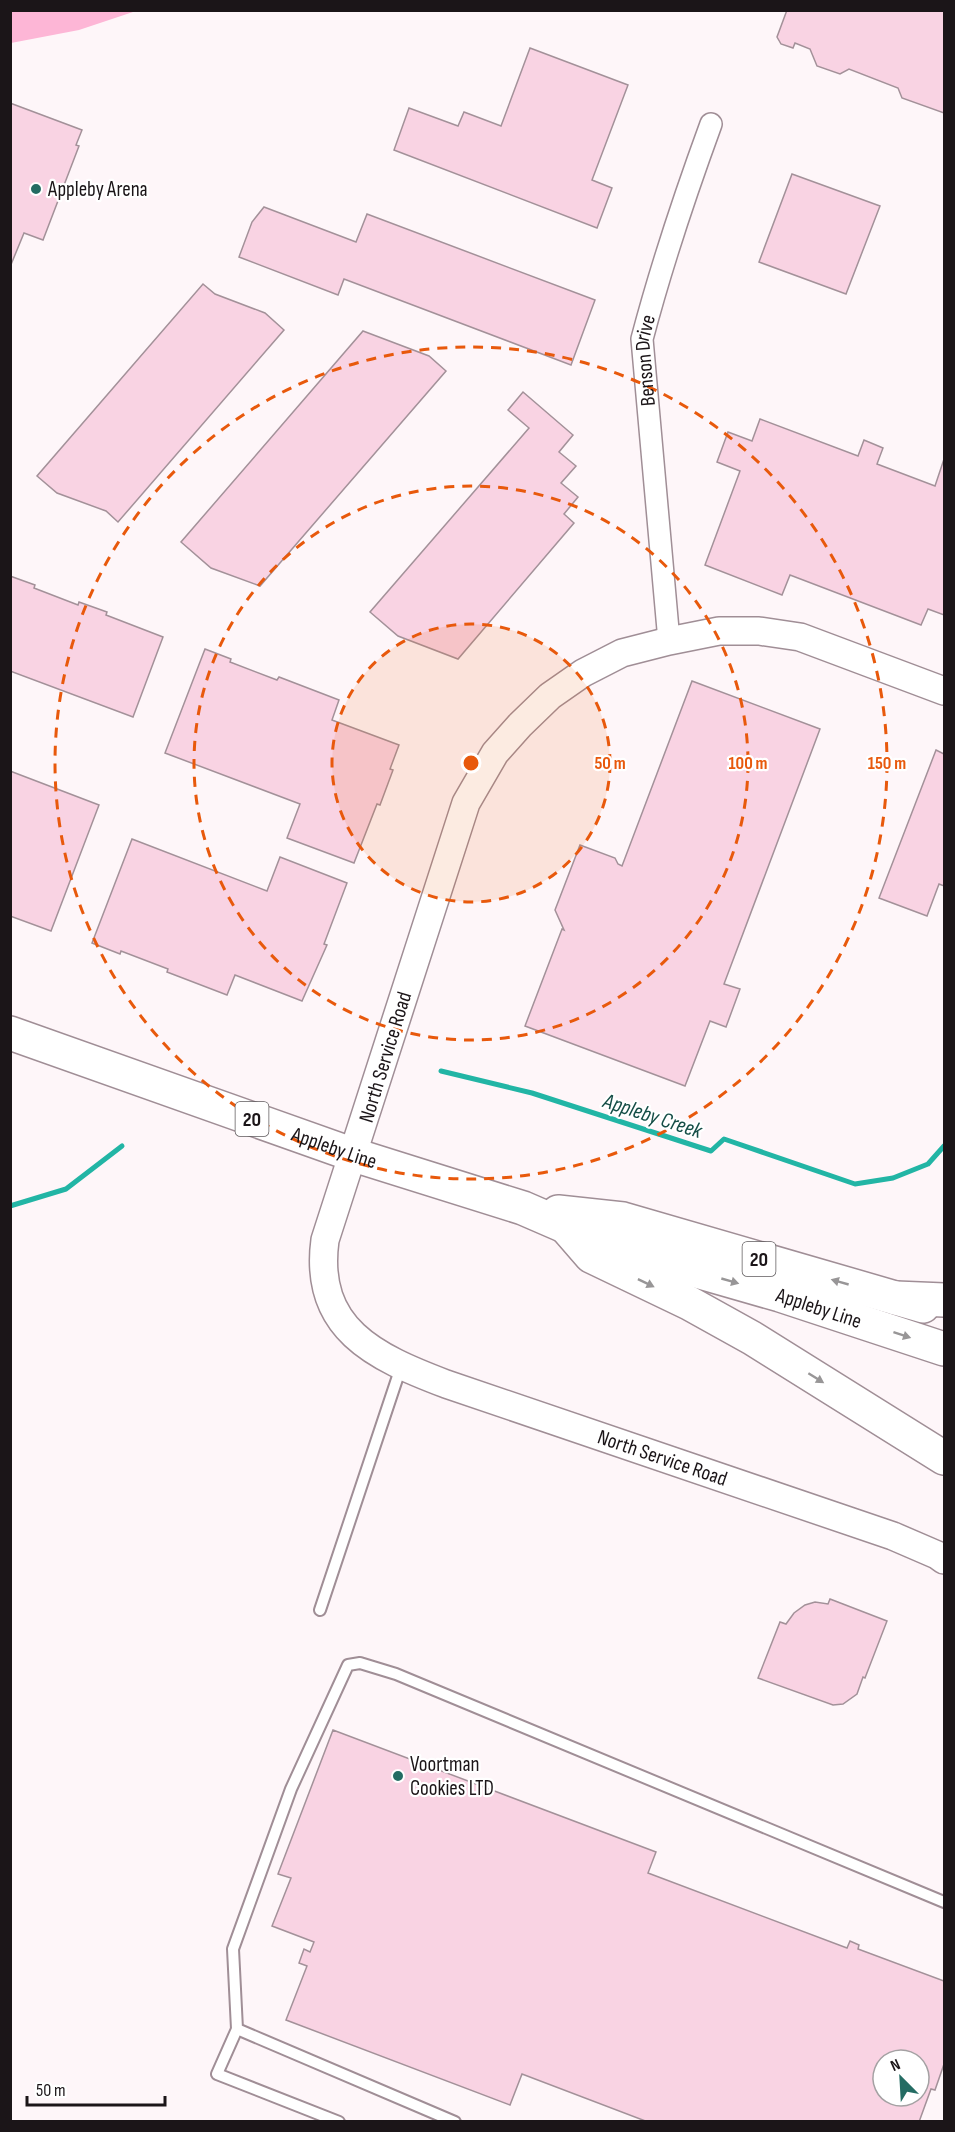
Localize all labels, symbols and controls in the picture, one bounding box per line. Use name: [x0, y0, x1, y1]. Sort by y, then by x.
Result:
place label: Appleby Arena: [47, 177, 148, 202]
marker: Appleby Arena: [29, 182, 43, 196]
street label: Benson Drive: [630, 312, 661, 407]
centre of rings: [461, 753, 481, 773]
text: 50 m: [594, 753, 626, 774]
text: 100 m: [729, 753, 768, 774]
text: 150 m: [868, 753, 906, 774]
street label: North Service Road: [354, 989, 417, 1125]
water label: Appleby Creek: [599, 1087, 706, 1145]
road number: 20: [236, 1102, 268, 1136]
street label: Appleby Line: [287, 1122, 380, 1174]
road number: 20: [742, 1242, 776, 1276]
one-way arrow: [637, 1277, 655, 1287]
one-way arrow: [721, 1277, 739, 1286]
one-way arrow: [831, 1277, 849, 1286]
street label: Appleby Line: [772, 1282, 865, 1334]
one-way arrow: [893, 1331, 911, 1341]
one-way arrow: [808, 1372, 824, 1383]
street label: North Service Road: [594, 1424, 730, 1492]
place label: Voortman Cookies LTD: [410, 1752, 494, 1801]
marker: Voortman Cookies LTD: [391, 1769, 405, 1783]
north arrow: [871, 2048, 931, 2108]
text: N: [888, 2055, 903, 2076]
scale bar: [27, 2069, 165, 2107]
text: 50 m: [36, 2080, 66, 2101]

